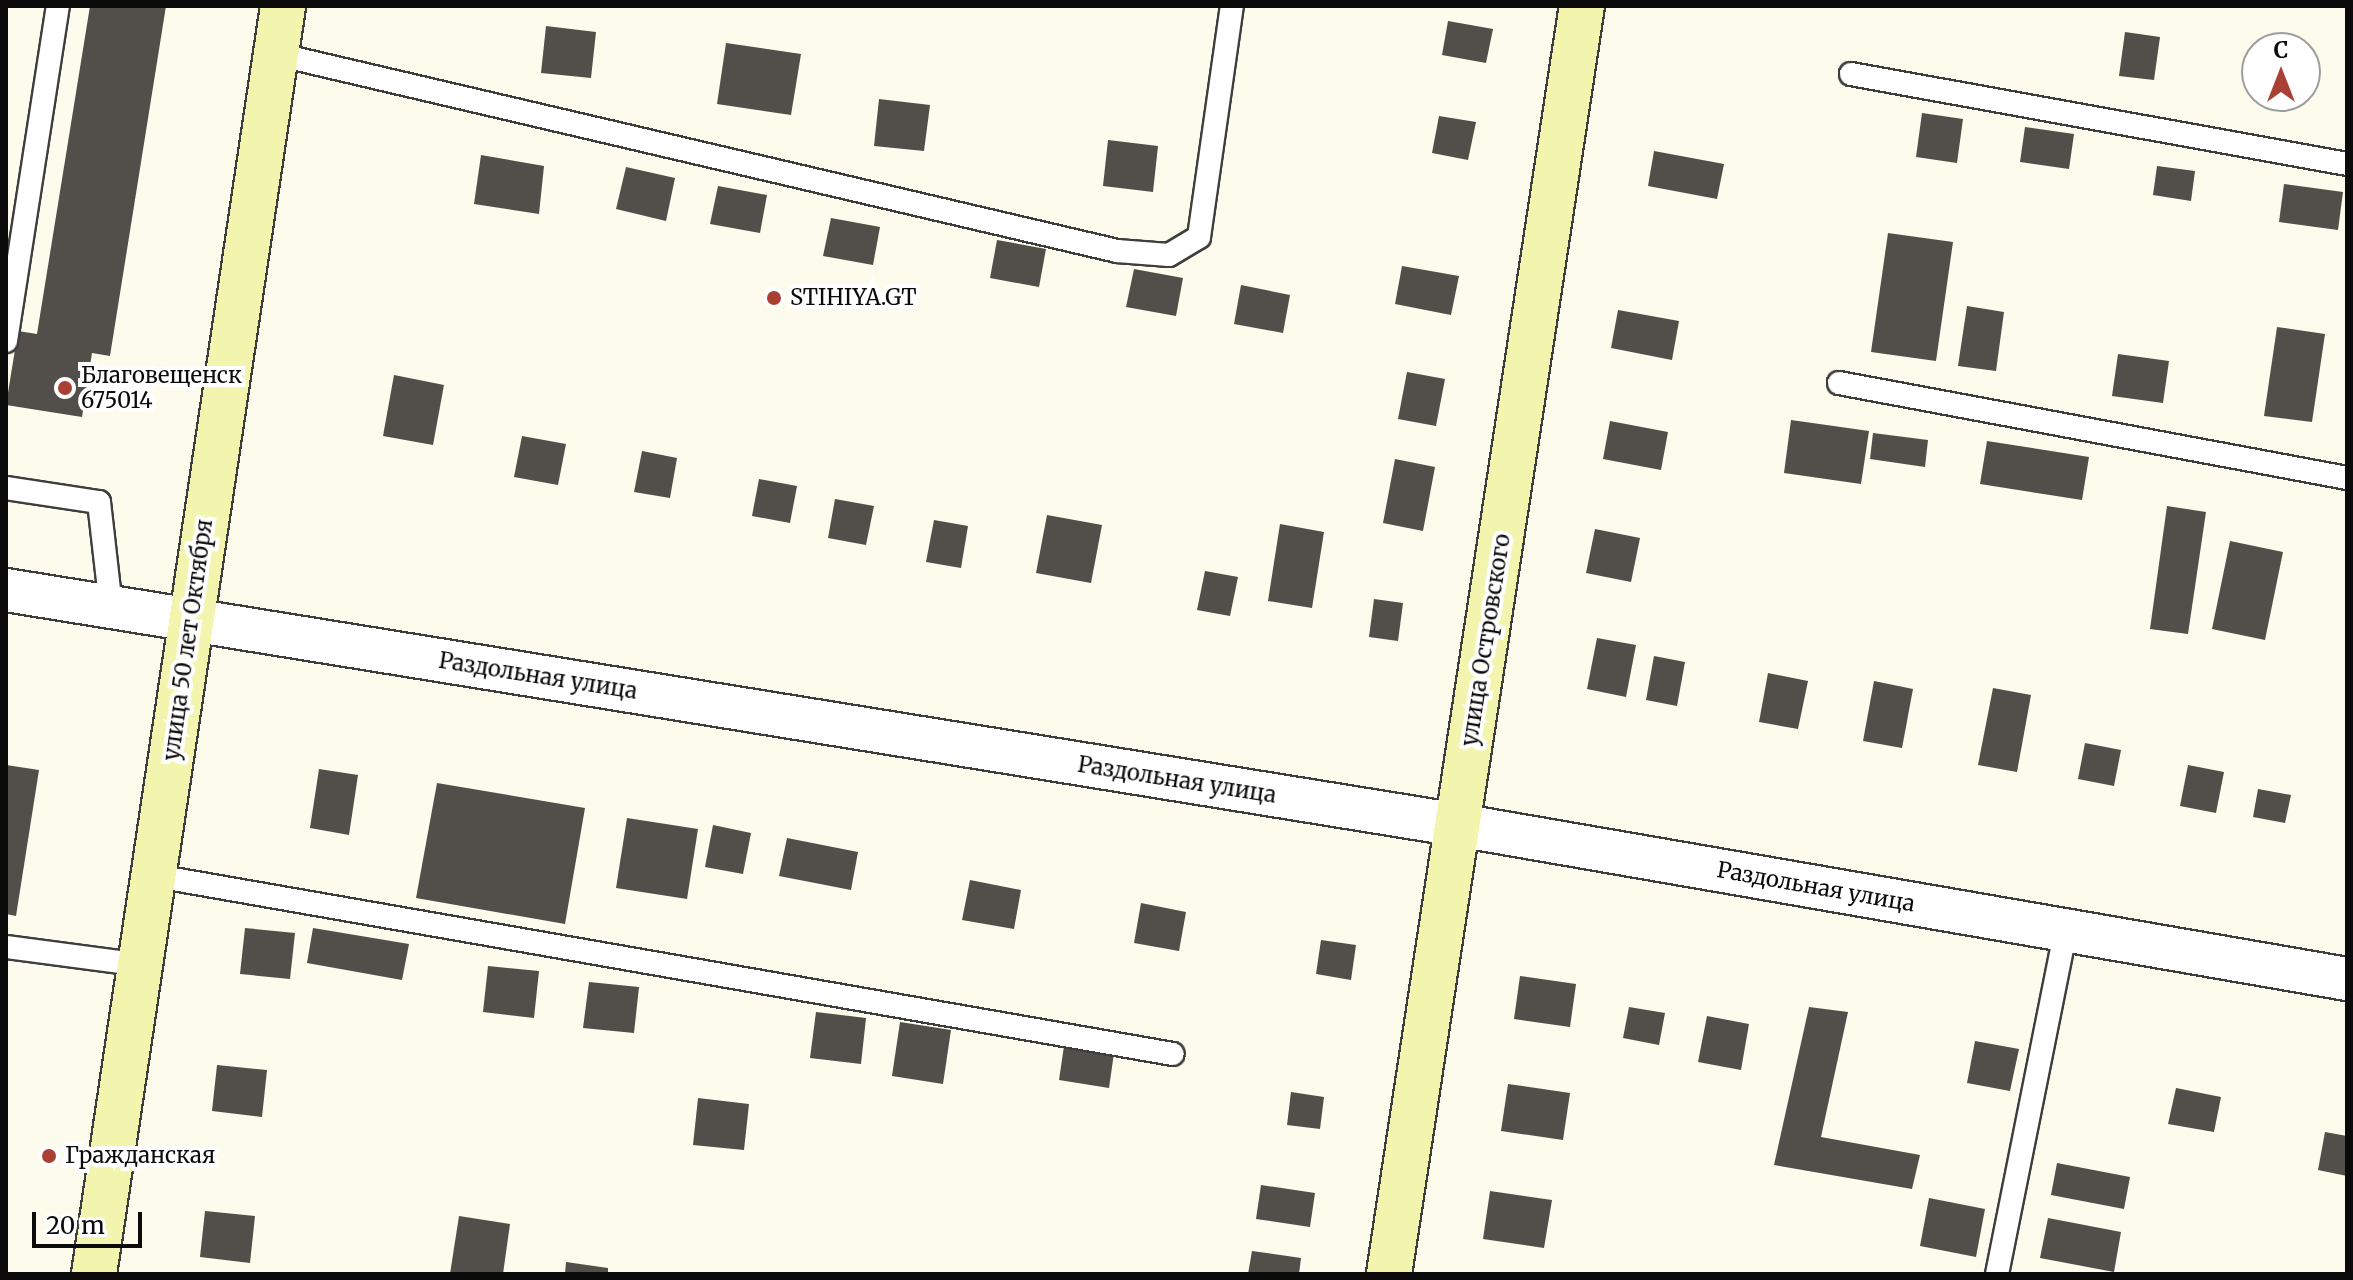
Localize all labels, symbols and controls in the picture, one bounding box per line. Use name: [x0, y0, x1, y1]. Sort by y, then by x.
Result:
north arrow: [2241, 32, 2321, 112]
text: С: [2274, 36, 2288, 64]
place label: STIHIYA.GT: [790, 285, 916, 311]
marker: STIHIYA.GT: [765, 289, 783, 307]
place label: Благовещенск 675014: [81, 362, 242, 414]
marker: Благовещенск 675014: [56, 379, 74, 397]
street label: улица 50 лет Октября: [158, 518, 218, 762]
street label: улица Островского: [1456, 532, 1516, 748]
street label: Раздольная улица: [437, 647, 639, 705]
street label: Раздольная улица: [1076, 751, 1278, 809]
street label: Раздольная улица: [1715, 857, 1917, 917]
place label: Гражданская: [65, 1143, 215, 1169]
marker: Гражданская: [40, 1147, 58, 1165]
scale bar: [36, 1196, 146, 1246]
text: 20 m: [46, 1210, 105, 1241]

